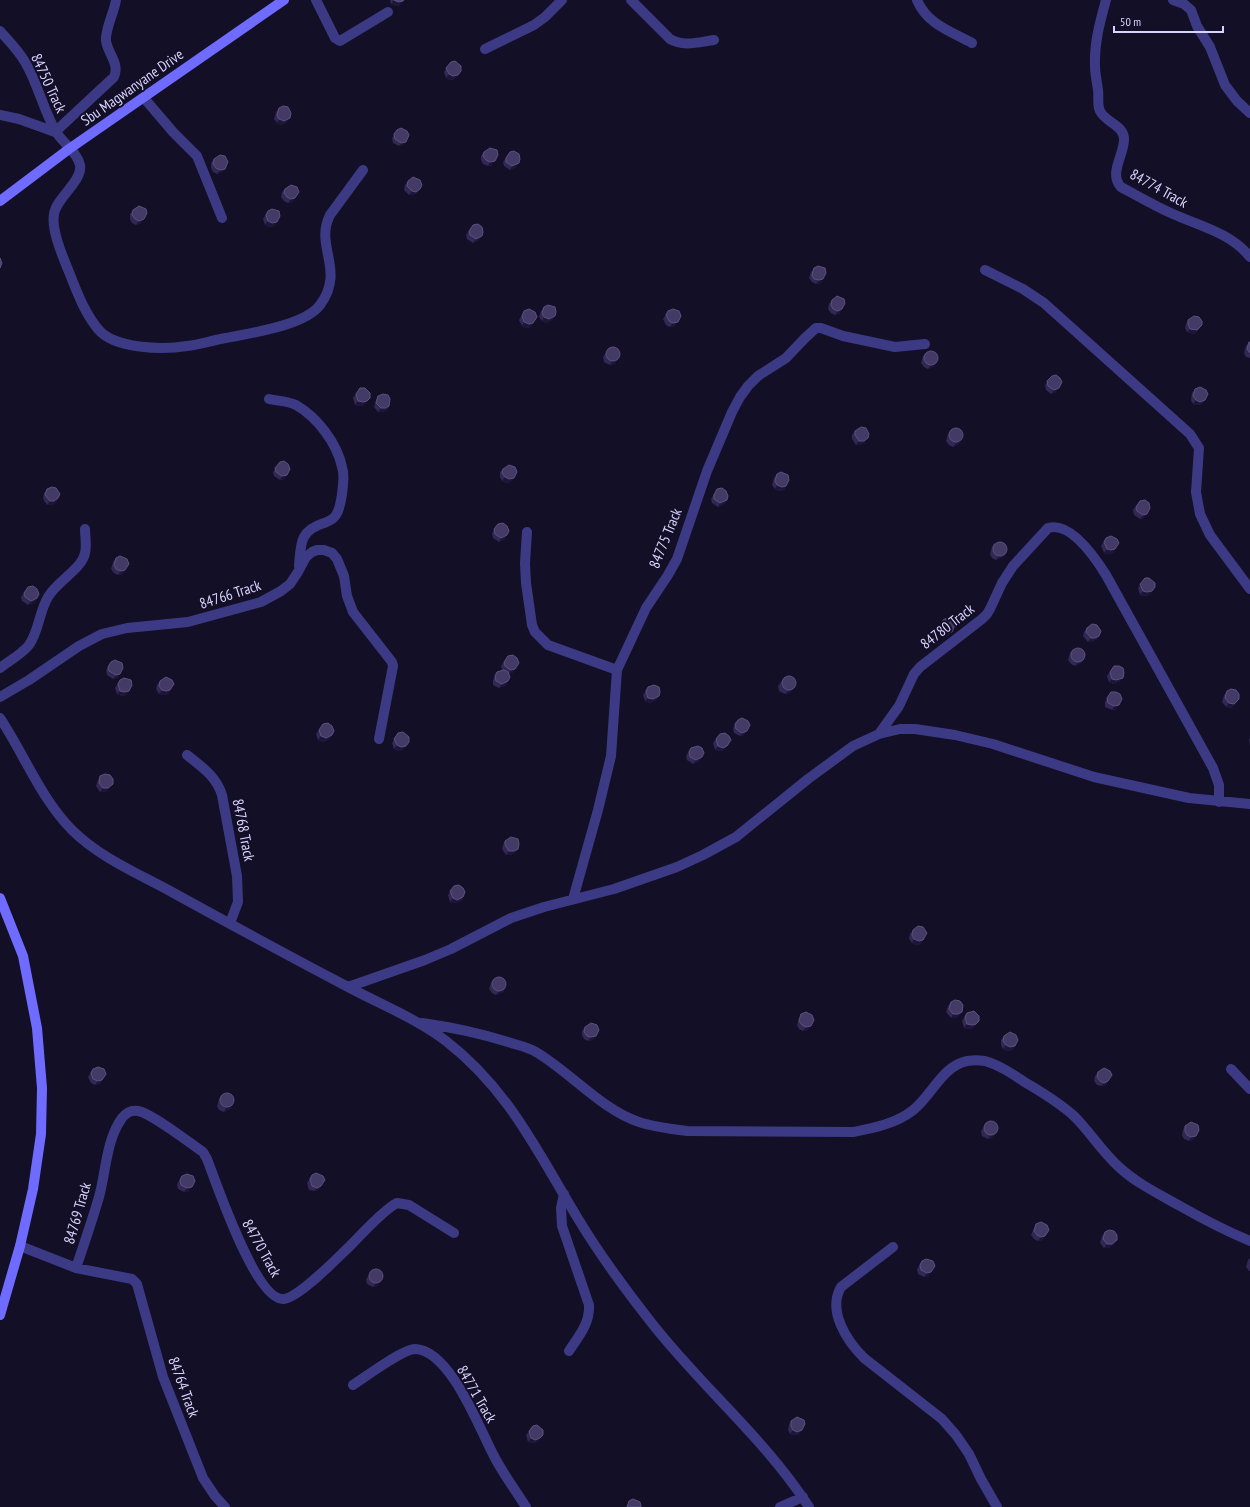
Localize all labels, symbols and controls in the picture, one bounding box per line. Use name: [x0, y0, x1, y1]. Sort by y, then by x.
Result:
scale bar: [1114, 8, 1223, 34]
text: 50 m: [1120, 14, 1141, 29]
street label: Sbu Magwanyane Drive: [77, 45, 187, 129]
street label: 84750 Track: [27, 50, 71, 116]
street label: 84774 Track: [1127, 164, 1191, 212]
street label: 84775 Track: [644, 505, 686, 571]
street label: 84766 Track: [197, 575, 263, 613]
street label: 84780 Track: [916, 599, 978, 653]
street label: 84768 Track: [229, 797, 259, 863]
street label: 84769 Track: [59, 1180, 95, 1246]
street label: 84770 Track: [238, 1216, 286, 1280]
street label: 84764 Track: [164, 1354, 204, 1420]
street label: 84771 Track: [453, 1362, 501, 1426]

